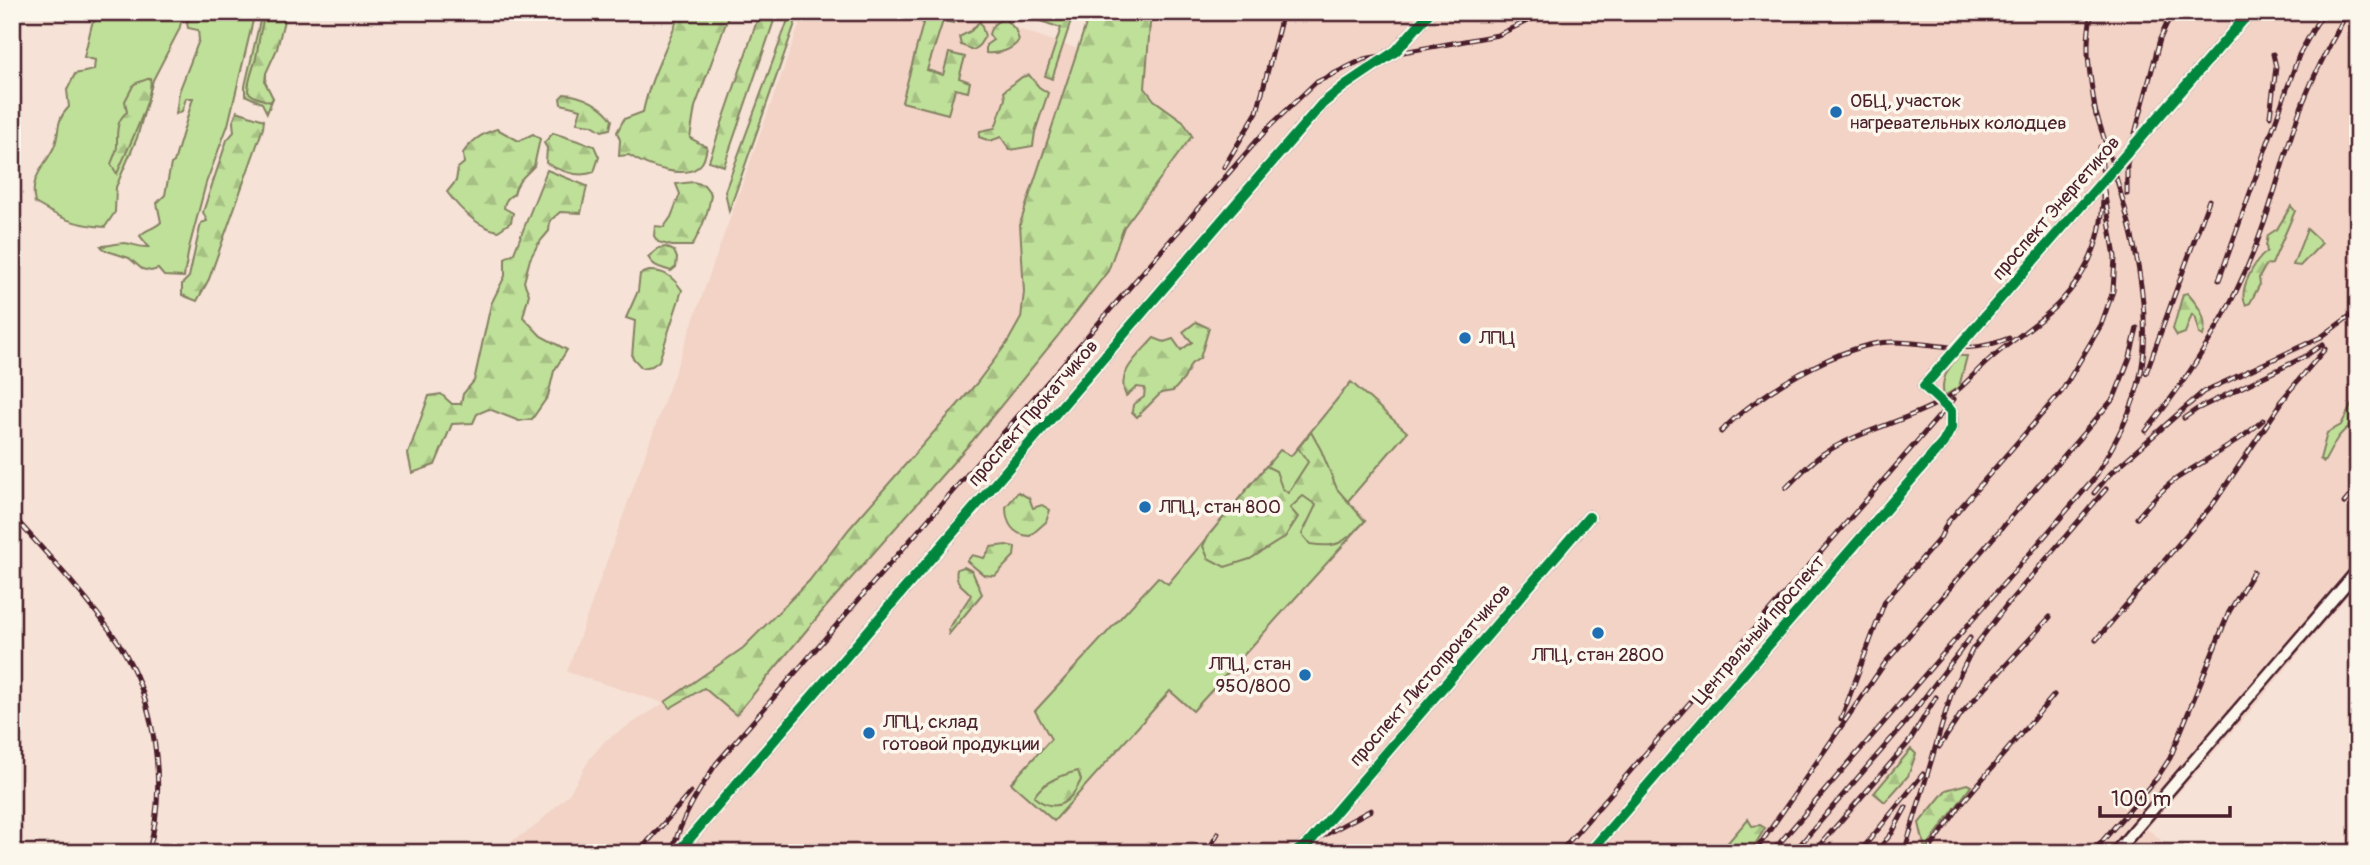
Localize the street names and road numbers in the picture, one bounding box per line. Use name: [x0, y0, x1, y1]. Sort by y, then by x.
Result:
street label: проспект Энергетиков: [1987, 131, 2125, 285]
street label: проспект Прокатчиков: [963, 335, 1103, 491]
street label: Центральный проспект: [1688, 550, 1831, 710]
street label: проспект Листопрокатчиков: [1344, 579, 1516, 771]

